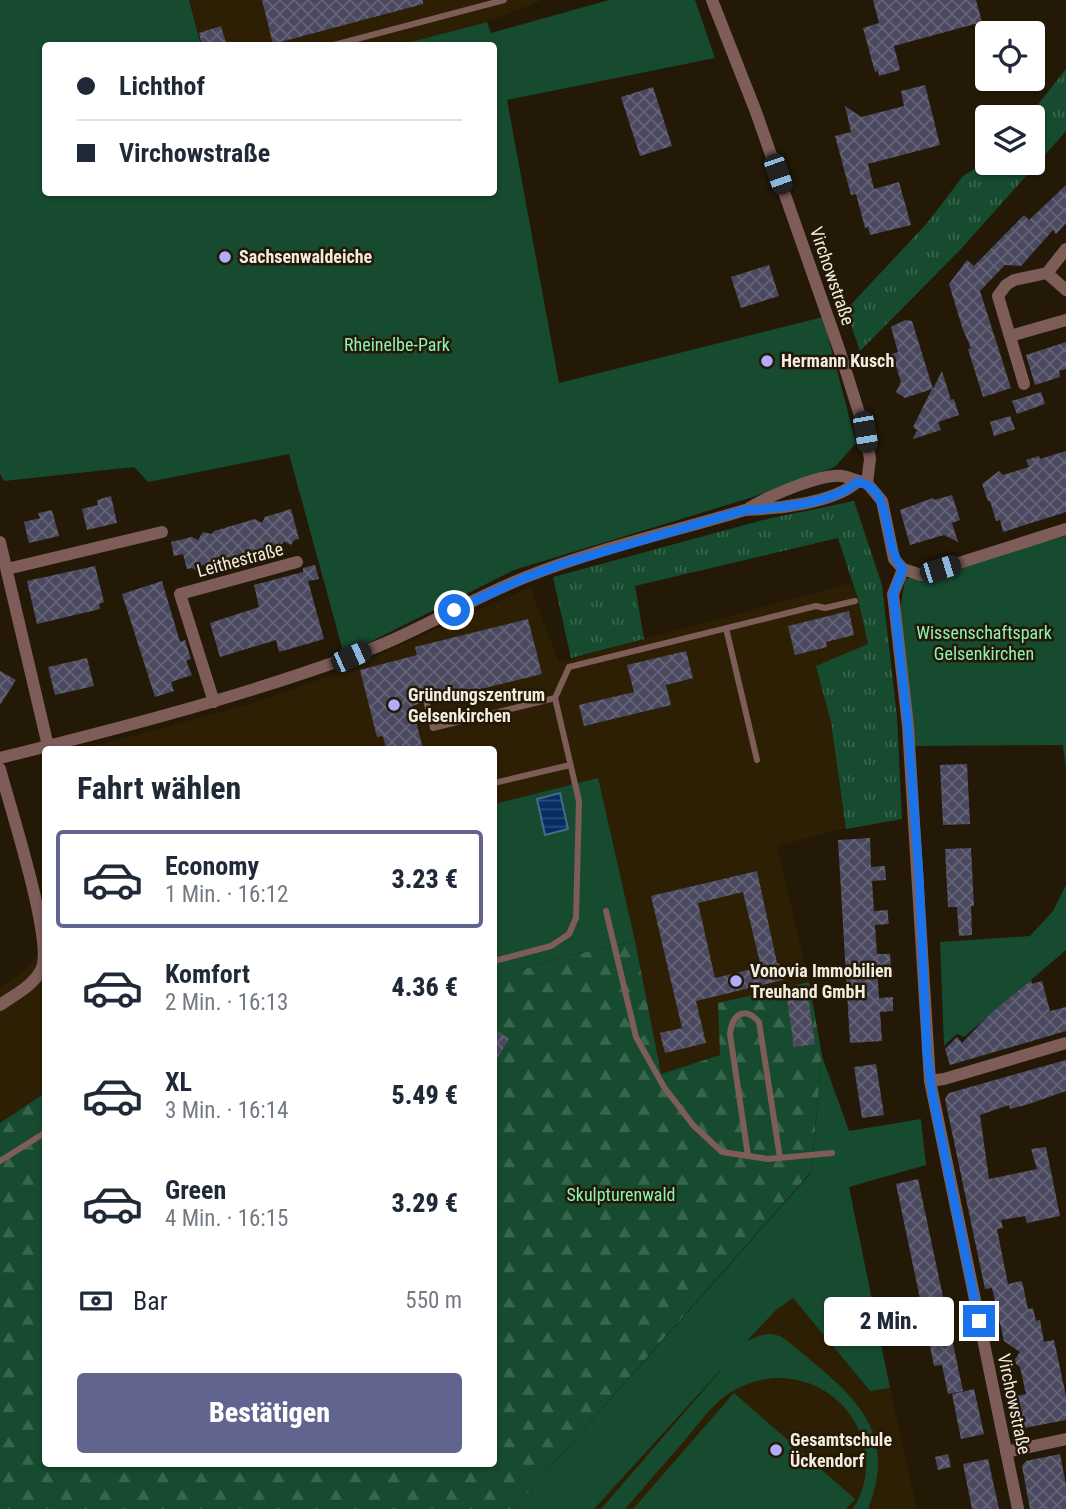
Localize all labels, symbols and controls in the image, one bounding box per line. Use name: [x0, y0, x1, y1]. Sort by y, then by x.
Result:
map controls: [975, 21, 1045, 175]
button: locate: [975, 21, 1045, 91]
text: Lichthof: [119, 71, 205, 101]
button: layers: [975, 105, 1045, 175]
text: Virchowstraße: [119, 138, 270, 168]
car: [762, 151, 795, 197]
street label: Virchowstraße: [806, 224, 859, 328]
place label: Sachsenwaldeiche: [239, 246, 373, 267]
marker: Sachsenwaldeiche: [217, 249, 233, 265]
park label: Rheinelbe-Park: [344, 334, 450, 355]
place label: Hermann Kusch: [781, 350, 894, 371]
marker: Hermann Kusch: [759, 353, 775, 369]
car: [852, 409, 879, 455]
street label: Leithestraße: [194, 538, 285, 581]
car: [917, 553, 964, 585]
route start: [438, 594, 470, 626]
park label: Wissenschaftspark Gelsenkirchen: [916, 622, 1052, 664]
car: [328, 639, 375, 675]
place label: Gründungszentrum Gelsenkirchen: [408, 684, 545, 726]
marker: Gründungszentrum Gelsenkirchen: [386, 697, 402, 713]
text: Fahrt wählen: [77, 769, 241, 807]
icon: car: [81, 848, 144, 911]
text: Economy: [165, 851, 259, 881]
text: 3.23 €: [391, 864, 458, 894]
text: 1 Min. · 16:12: [165, 881, 288, 908]
icon: car: [81, 956, 144, 1019]
text: Komfort: [165, 959, 250, 989]
place label: Vonovia Immobilien Treuhand GmbH: [750, 960, 892, 1002]
text: 4.36 €: [391, 972, 458, 1002]
marker: Vonovia Immobilien Treuhand GmbH: [728, 973, 744, 989]
text: 2 Min. · 16:13: [165, 989, 288, 1016]
icon: car: [81, 1064, 144, 1127]
text: XL: [165, 1067, 192, 1097]
text: 5.49 €: [391, 1080, 458, 1110]
text: 3 Min. · 16:14: [165, 1097, 288, 1124]
icon: car: [81, 1172, 144, 1235]
text: Green: [165, 1175, 226, 1205]
park label: Skulpturenwald: [566, 1184, 676, 1205]
text: 3.29 €: [391, 1188, 458, 1218]
text: 4 Min. · 16:15: [165, 1205, 288, 1232]
icon: cash: [77, 1282, 115, 1320]
text: Bar: [133, 1286, 168, 1316]
text: 550 m: [405, 1287, 462, 1314]
callout: 2 Min.: [825, 1296, 954, 1346]
route end: [963, 1305, 995, 1337]
text: 2 Min.: [860, 1308, 918, 1335]
street label: Virchowstraße: [994, 1352, 1035, 1456]
button: Bestätigen: [77, 1373, 462, 1453]
place label: Gesamtschule Ückendorf: [790, 1429, 892, 1471]
marker: Gesamtschule Ückendorf: [768, 1442, 784, 1458]

